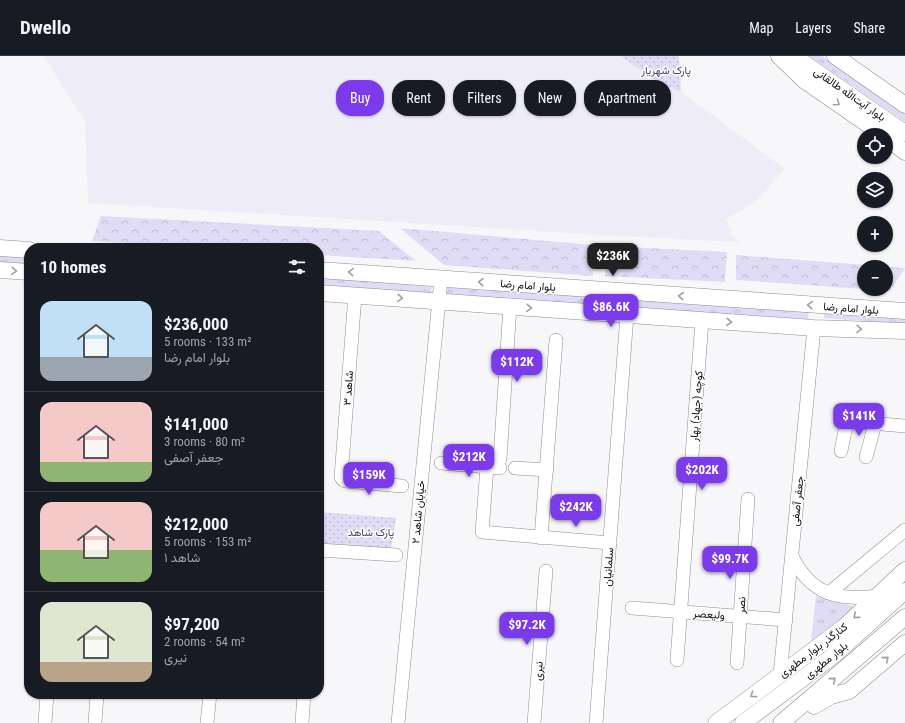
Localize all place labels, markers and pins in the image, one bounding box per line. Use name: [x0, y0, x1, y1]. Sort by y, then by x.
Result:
pin: $236K: [585, 243, 641, 277]
pin: $86.6K: [578, 294, 644, 328]
pin: $112K: [489, 349, 545, 383]
pin: $141K: [831, 403, 887, 437]
pin: $212K: [441, 444, 497, 478]
pin: $202K: [674, 457, 730, 491]
pin: $159K: [341, 462, 397, 496]
pin: $242K: [548, 494, 604, 528]
pin: $99.7K: [697, 546, 763, 580]
pin: $97.2K: [494, 612, 560, 646]

